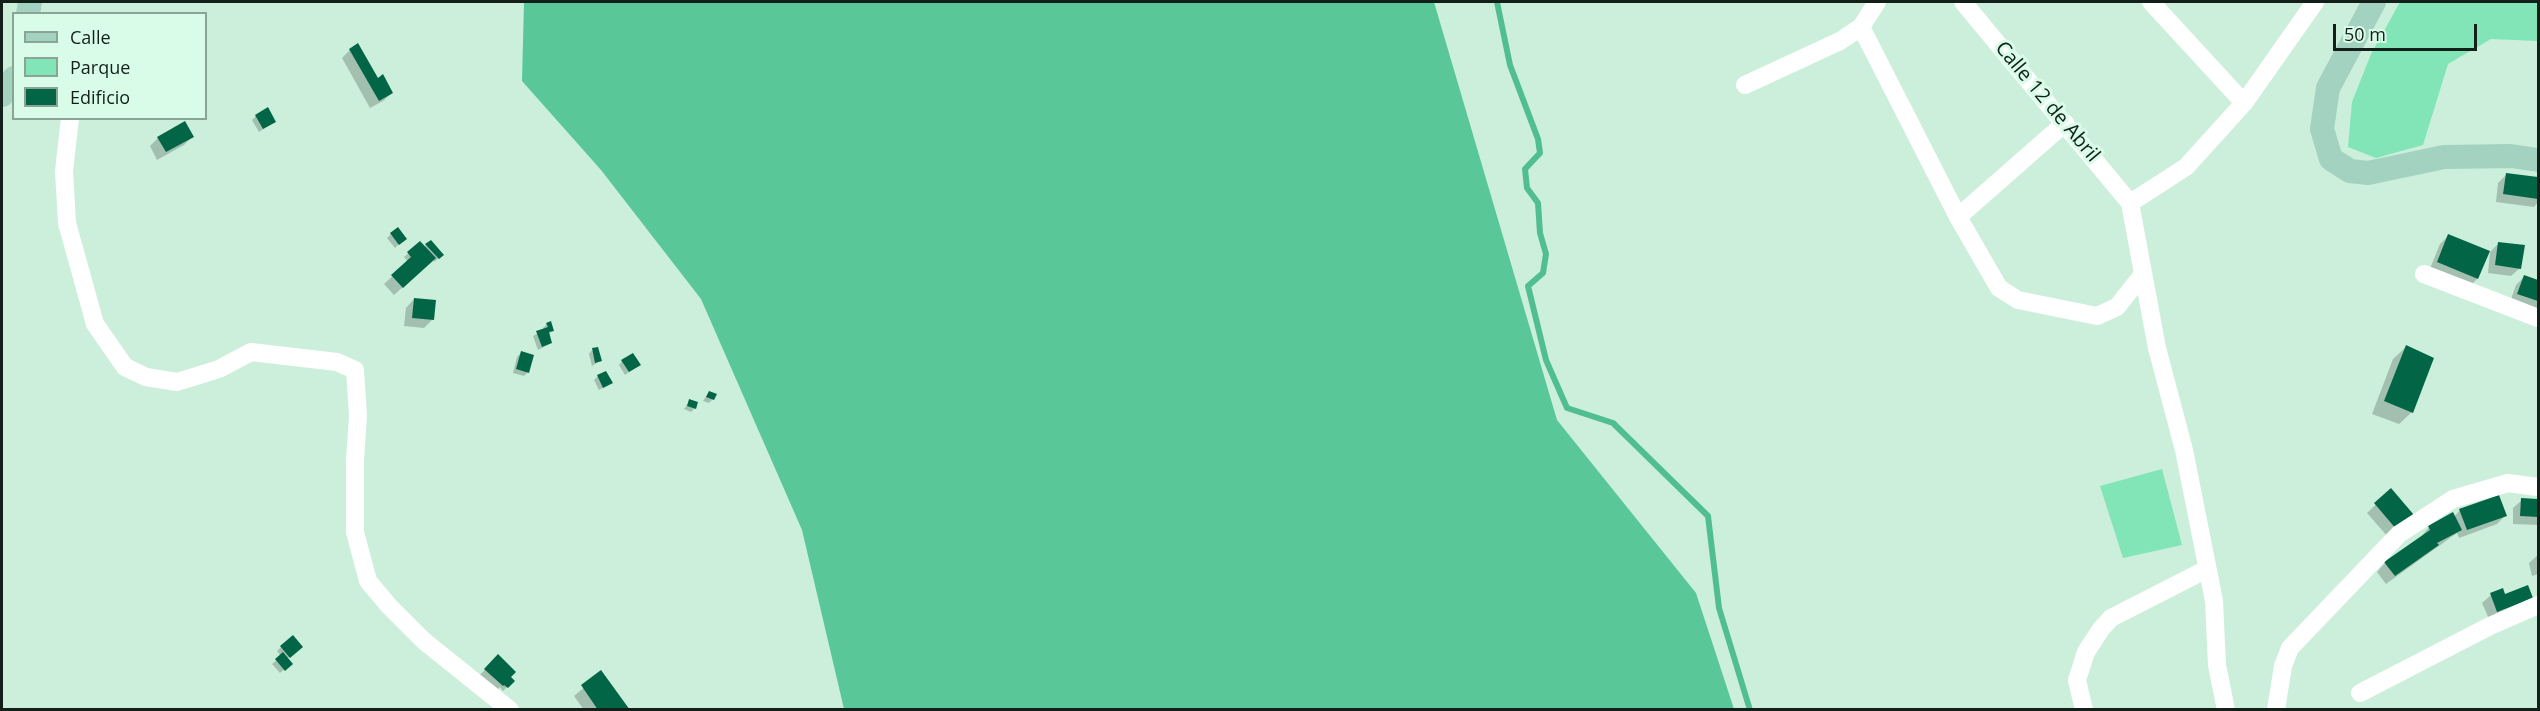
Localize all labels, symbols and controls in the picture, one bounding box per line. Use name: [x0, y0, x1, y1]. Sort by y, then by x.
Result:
legend: [12, 12, 207, 120]
scale bar: [2336, 12, 2480, 50]
text: 50 m: [2344, 22, 2386, 46]
text: Calle: [70, 25, 111, 49]
street label: Calle 12 de Abril: [1990, 37, 2104, 167]
text: Parque: [70, 55, 130, 79]
text: Edificio: [70, 85, 130, 109]

